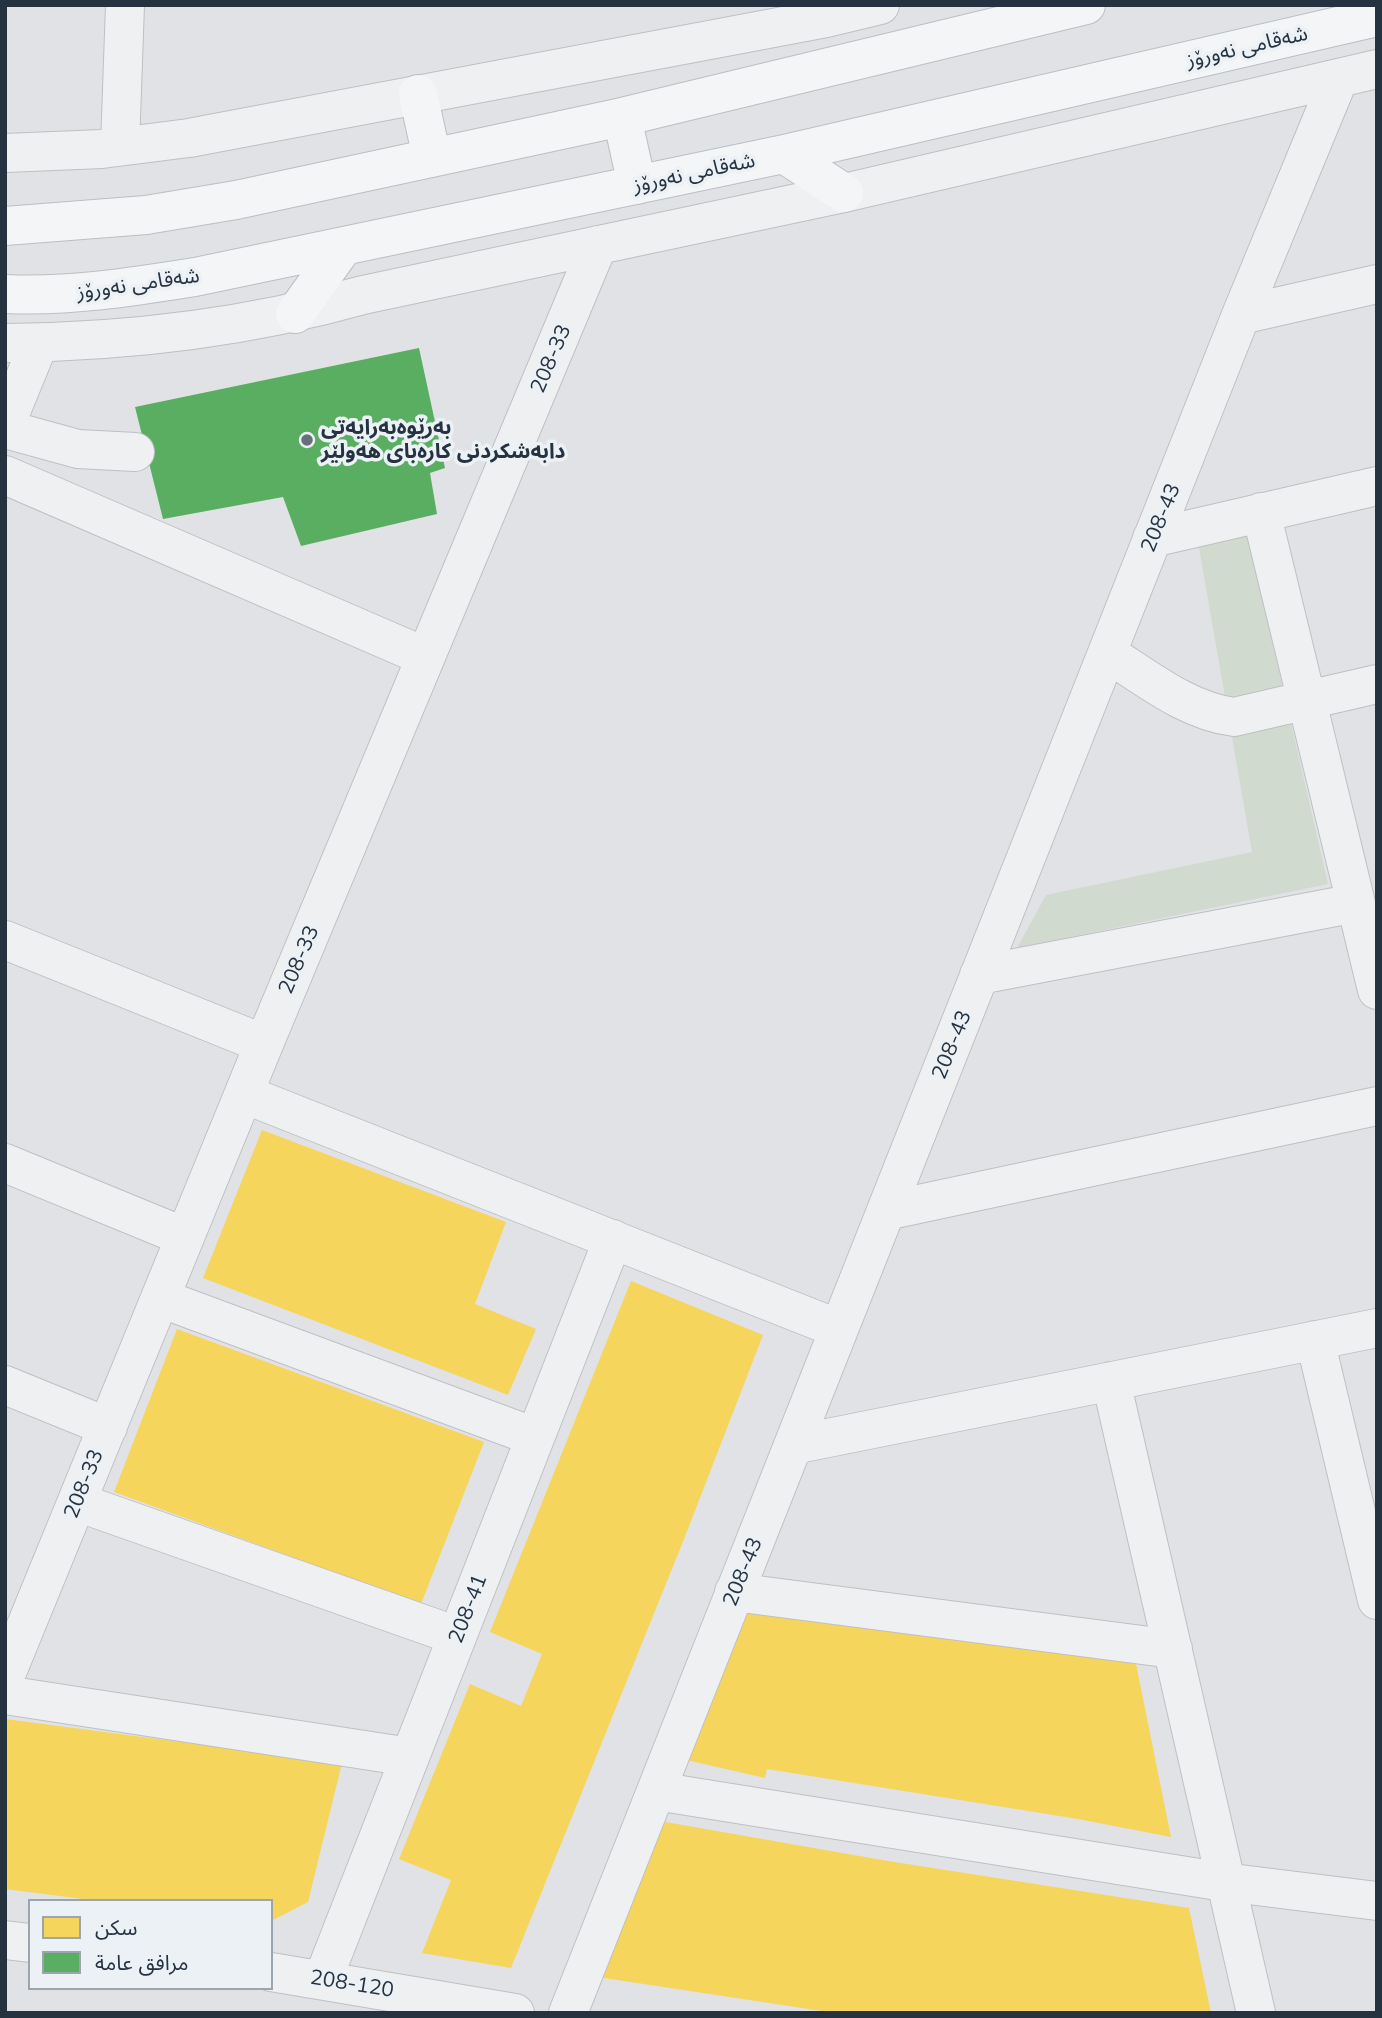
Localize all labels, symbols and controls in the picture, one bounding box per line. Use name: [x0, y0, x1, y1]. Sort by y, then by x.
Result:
street label: شەقامی نەورۆز: [1184, 21, 1310, 73]
street label: شەقامی نەورۆز: [631, 148, 757, 198]
street label: شەقامی نەورۆز: [75, 263, 201, 305]
street label: 208-33: [525, 321, 577, 397]
place label: بەرێوەبەرایەتی دابەشکردنی کارەبای هەولێر: [321, 415, 565, 465]
marker: بەرێوەبەرایەتی دابەشکردنی کارەبای هەولێر: [299, 432, 315, 448]
street label: 208-43: [1136, 480, 1186, 556]
street label: 208-33: [273, 922, 325, 998]
street label: 208-43: [927, 1007, 977, 1083]
street label: 208-33: [59, 1446, 109, 1522]
street label: 208-43: [718, 1534, 768, 1610]
street label: 208-41: [443, 1571, 493, 1647]
legend: [28, 1899, 273, 1990]
text: سكن: [95, 1914, 137, 1940]
text: مرافق عامة: [95, 1949, 189, 1975]
street label: 208-120: [308, 1965, 396, 2003]

